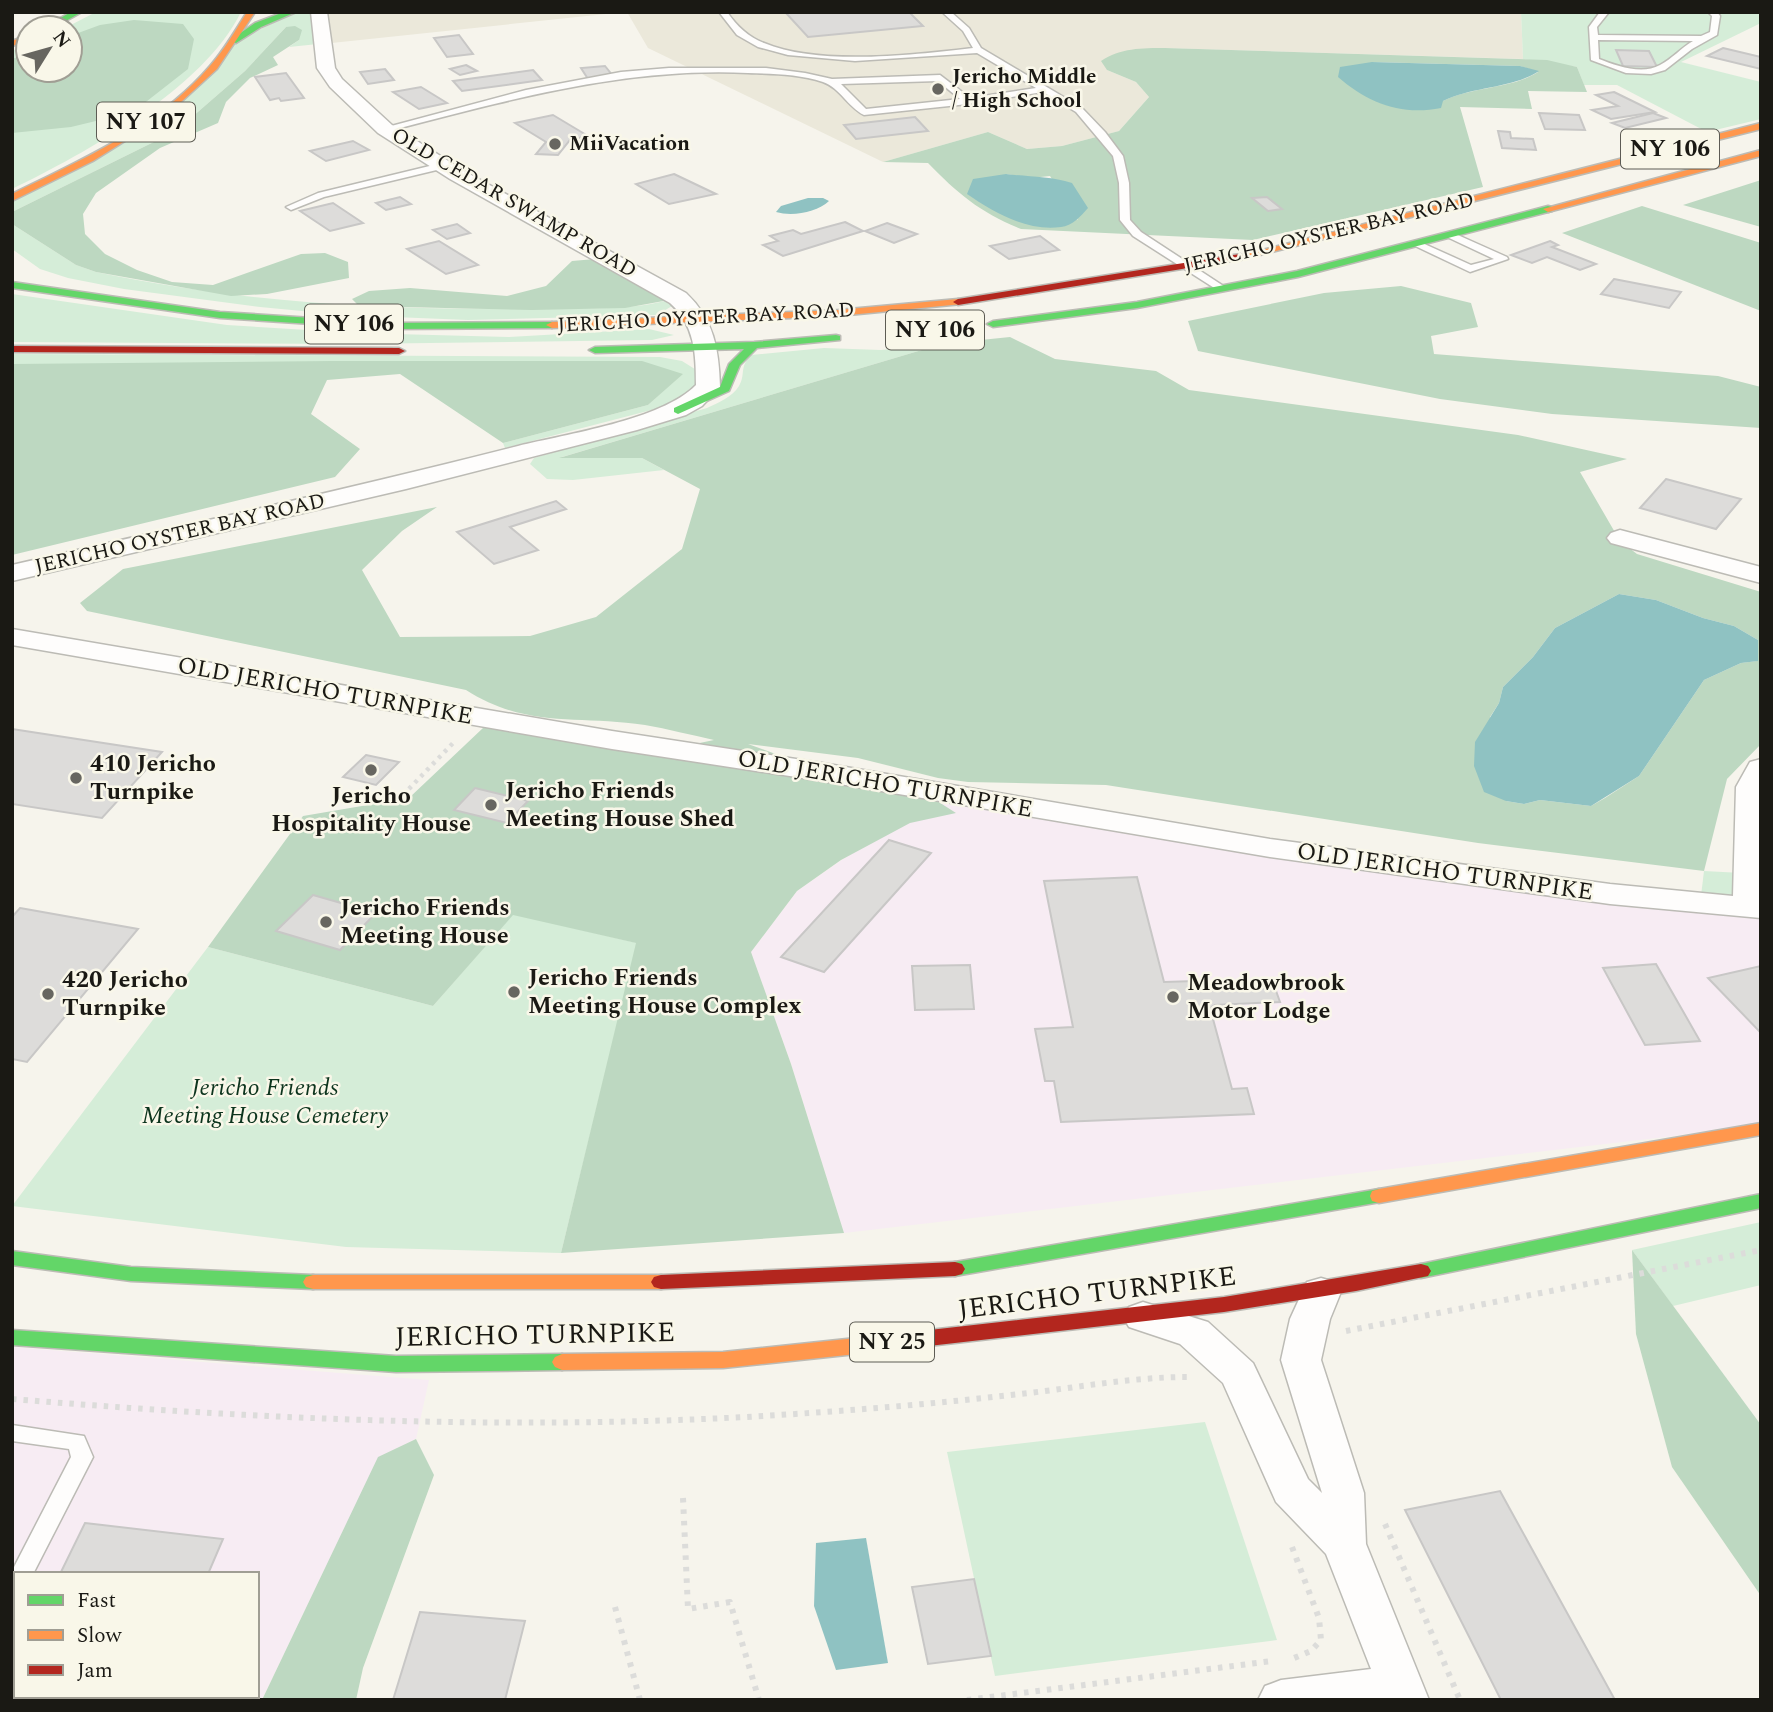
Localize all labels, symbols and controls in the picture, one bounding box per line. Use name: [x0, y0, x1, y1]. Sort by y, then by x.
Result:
north arrow: [14, 14, 84, 84]
text: N: [45, 25, 78, 55]
place label: Jericho Middle / High School: [952, 61, 1097, 117]
marker: Jericho Middle / High School: [930, 81, 946, 97]
road number: NY 107: [97, 102, 195, 141]
street label: OLD CEDAR SWAMP ROAD: [385, 119, 643, 287]
place label: MiiVacation: [569, 128, 690, 160]
road number: NY 106: [1621, 130, 1719, 168]
marker: MiiVacation: [547, 136, 563, 152]
street label: JERICHO OYSTER BAY ROAD: [1181, 184, 1477, 282]
street label: JERICHO OYSTER BAY ROAD: [557, 294, 855, 342]
road number: NY 106: [305, 304, 403, 344]
road number: NY 106: [886, 310, 984, 350]
street label: JERICHO OYSTER BAY ROAD: [32, 485, 328, 583]
street label: OLD JERICHO TURNPIKE: [175, 647, 475, 735]
street label: OLD JERICHO TURNPIKE: [735, 740, 1035, 828]
place label: 410 Jericho Turnpike: [90, 746, 216, 810]
marker: Jericho Hospitality House: [363, 762, 379, 778]
marker: 410 Jericho Turnpike: [68, 770, 84, 786]
place label: Jericho Friends Meeting House Shed: [505, 773, 735, 837]
place label: Jericho Hospitality House: [271, 778, 471, 842]
marker: Jericho Friends Meeting House Shed: [483, 797, 499, 813]
street label: OLD JERICHO TURNPIKE: [1294, 833, 1596, 911]
place label: Jericho Friends Meeting House: [340, 890, 510, 954]
marker: Jericho Friends Meeting House: [318, 914, 334, 930]
place label: Jericho Friends Meeting House Complex: [528, 960, 801, 1024]
place label: 420 Jericho Turnpike: [62, 962, 188, 1026]
place label: Meadowbrook Motor Lodge: [1187, 965, 1346, 1029]
marker: Jericho Friends Meeting House Complex: [506, 984, 522, 1000]
marker: 420 Jericho Turnpike: [40, 986, 56, 1002]
marker: Meadowbrook Motor Lodge: [1165, 989, 1181, 1005]
park label: Jericho Friends Meeting House Cemetery: [142, 1070, 389, 1134]
street label: JERICHO TURNPIKE: [955, 1255, 1239, 1331]
street label: JERICHO TURNPIKE: [395, 1311, 675, 1359]
road number: NY 25: [850, 1322, 934, 1362]
legend: [14, 1572, 259, 1698]
text: Fast: [77, 1585, 116, 1617]
text: Slow: [77, 1620, 123, 1652]
text: Jam: [77, 1655, 113, 1687]

